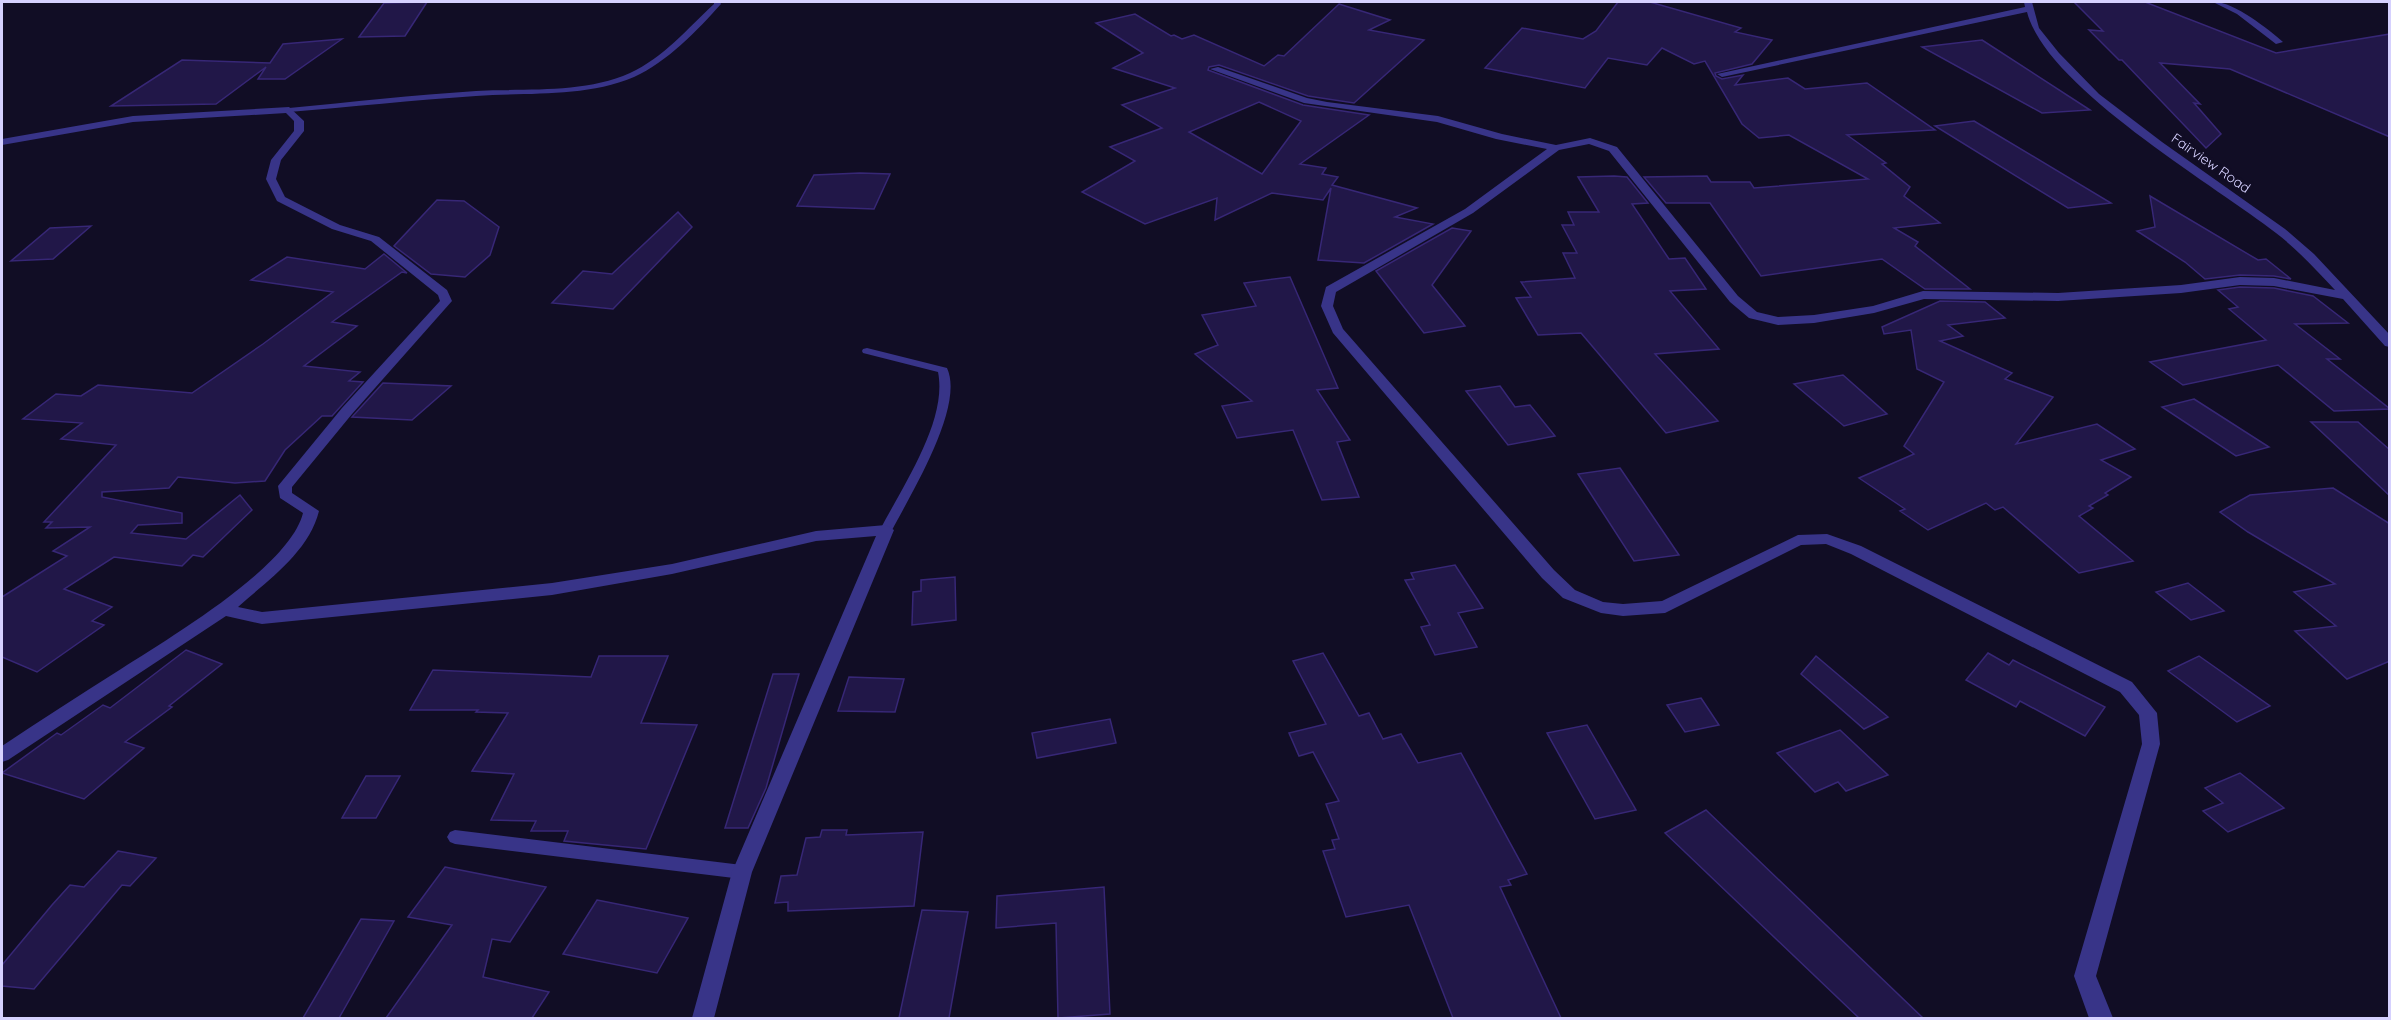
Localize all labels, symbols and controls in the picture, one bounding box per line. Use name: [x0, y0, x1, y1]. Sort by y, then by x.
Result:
street label: Fairview Road: [2168, 129, 2254, 197]

